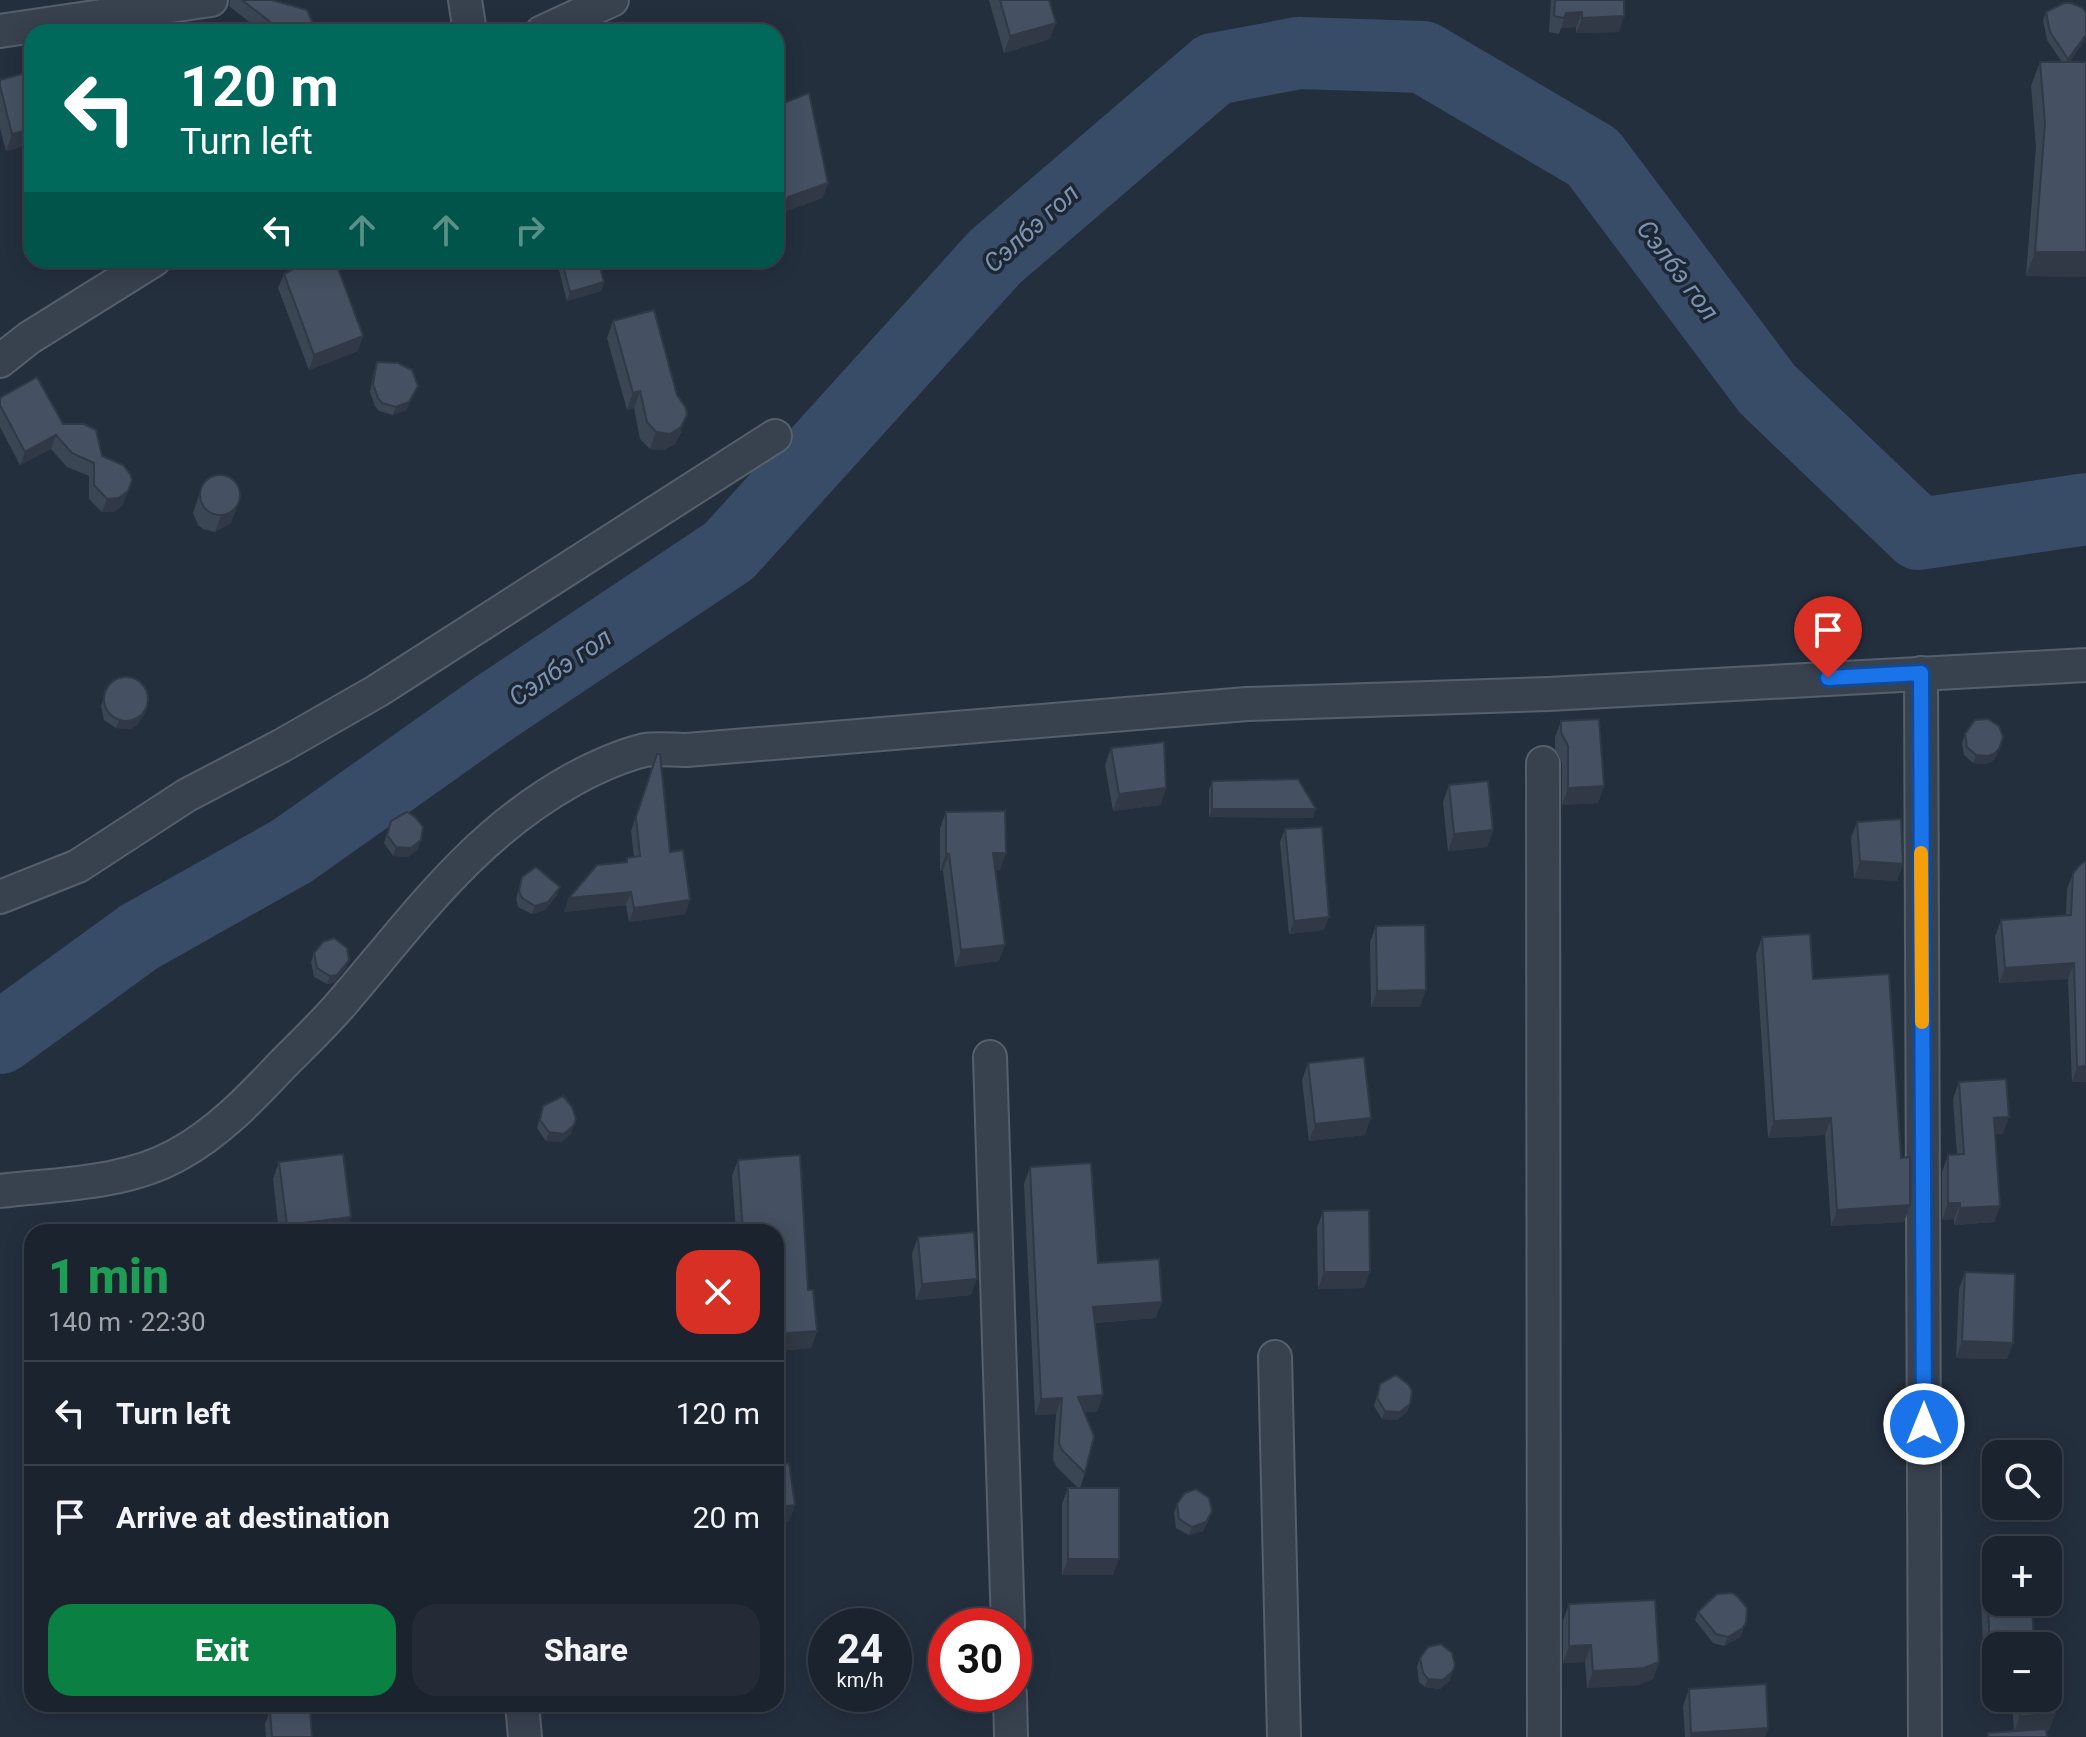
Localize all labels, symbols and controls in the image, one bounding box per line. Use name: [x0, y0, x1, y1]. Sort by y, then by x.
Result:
text: 120 m: [180, 54, 339, 120]
icon: left: [48, 56, 152, 160]
text: Turn left: [180, 121, 313, 163]
water label: Сэлбэ гол: [977, 178, 1085, 278]
icon: left: [256, 208, 300, 252]
icon: ahead: [340, 208, 384, 252]
icon: ahead: [424, 208, 468, 252]
icon: right: [508, 208, 552, 252]
water label: Сэлбэ гол: [1631, 214, 1725, 326]
pin: [1794, 596, 1862, 678]
icon: arrive: [1806, 608, 1850, 652]
water label: Сэлбэ гол: [503, 622, 617, 712]
text: 1 min: [48, 1248, 169, 1305]
button: close: [676, 1250, 760, 1334]
text: 140 m · 22:30: [48, 1307, 206, 1337]
position arrow: [1882, 1382, 1966, 1466]
icon: left: [48, 1391, 92, 1435]
text: Turn left: [116, 1396, 231, 1431]
text: 120 m: [676, 1396, 760, 1431]
map controls: [1982, 1440, 2062, 1712]
button: search: [1982, 1440, 2062, 1520]
icon: arrive: [48, 1495, 92, 1539]
text: Arrive at destination: [116, 1500, 390, 1535]
text: 20 m: [693, 1500, 760, 1535]
button: +: [1982, 1536, 2062, 1616]
button: Exit: [48, 1604, 396, 1696]
button: Share: [412, 1604, 760, 1696]
speed limit sign: 30: [928, 1608, 1032, 1712]
text: 24: [837, 1626, 883, 1673]
button: −: [1982, 1632, 2062, 1712]
text: km/h: [837, 1668, 883, 1692]

